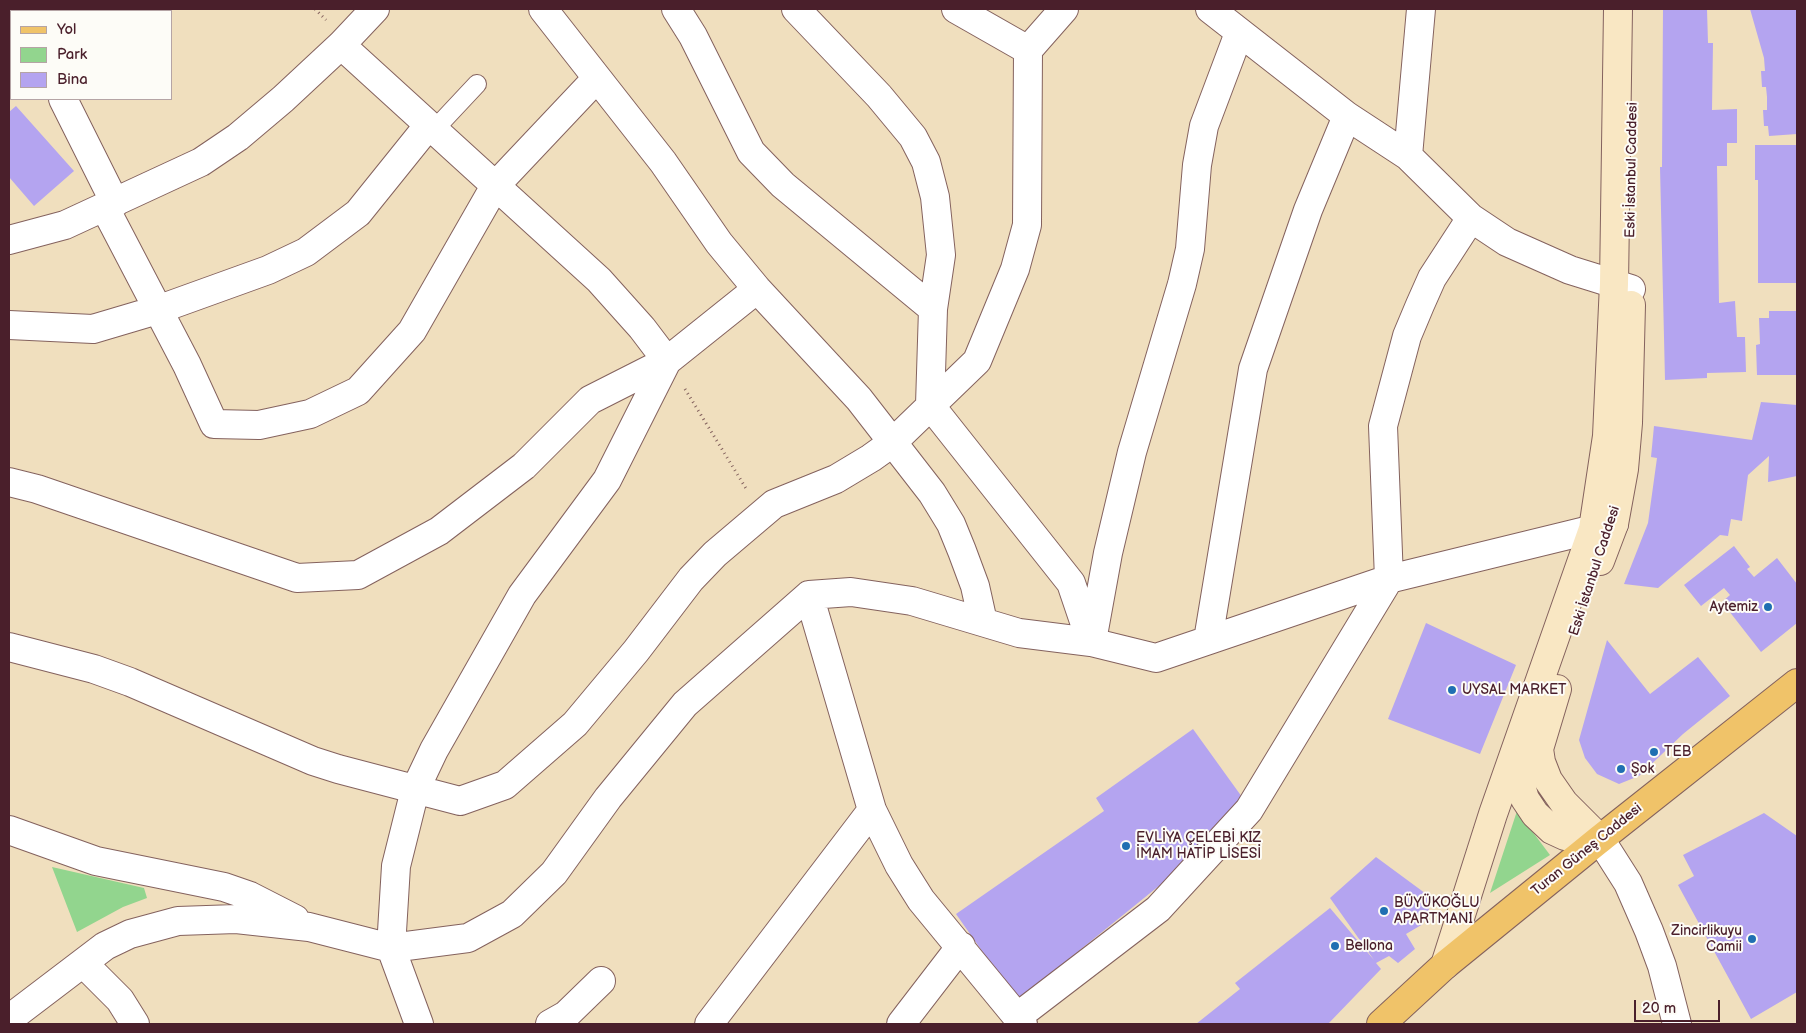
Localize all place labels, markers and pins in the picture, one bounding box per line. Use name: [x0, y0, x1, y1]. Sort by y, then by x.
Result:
place label: Aytemiz: [1710, 599, 1758, 615]
marker: Aytemiz: [1762, 601, 1774, 613]
place label: UYSAL MARKET: [1462, 682, 1567, 698]
marker: UYSAL MARKET: [1446, 684, 1458, 696]
place label: TEB: [1664, 744, 1691, 760]
marker: TEB: [1648, 746, 1660, 758]
place label: Şok: [1631, 761, 1654, 777]
marker: Şok: [1615, 763, 1627, 775]
place label: EVLİYA ÇELEBİ KIZ İMAM HATİP LİSESİ: [1136, 830, 1261, 862]
marker: EVLİYA ÇELEBİ KIZ İMAM HATİP LİSESİ: [1120, 840, 1132, 852]
place label: BÜYÜKOĞLU APARTMANI: [1394, 895, 1479, 928]
marker: BÜYÜKOĞLU APARTMANI: [1378, 905, 1390, 917]
place label: Zincirlikuyu Camii: [1671, 923, 1742, 956]
marker: Zincirlikuyu Camii: [1746, 933, 1758, 945]
place label: Bellona: [1345, 938, 1393, 954]
marker: Bellona: [1329, 940, 1341, 952]

